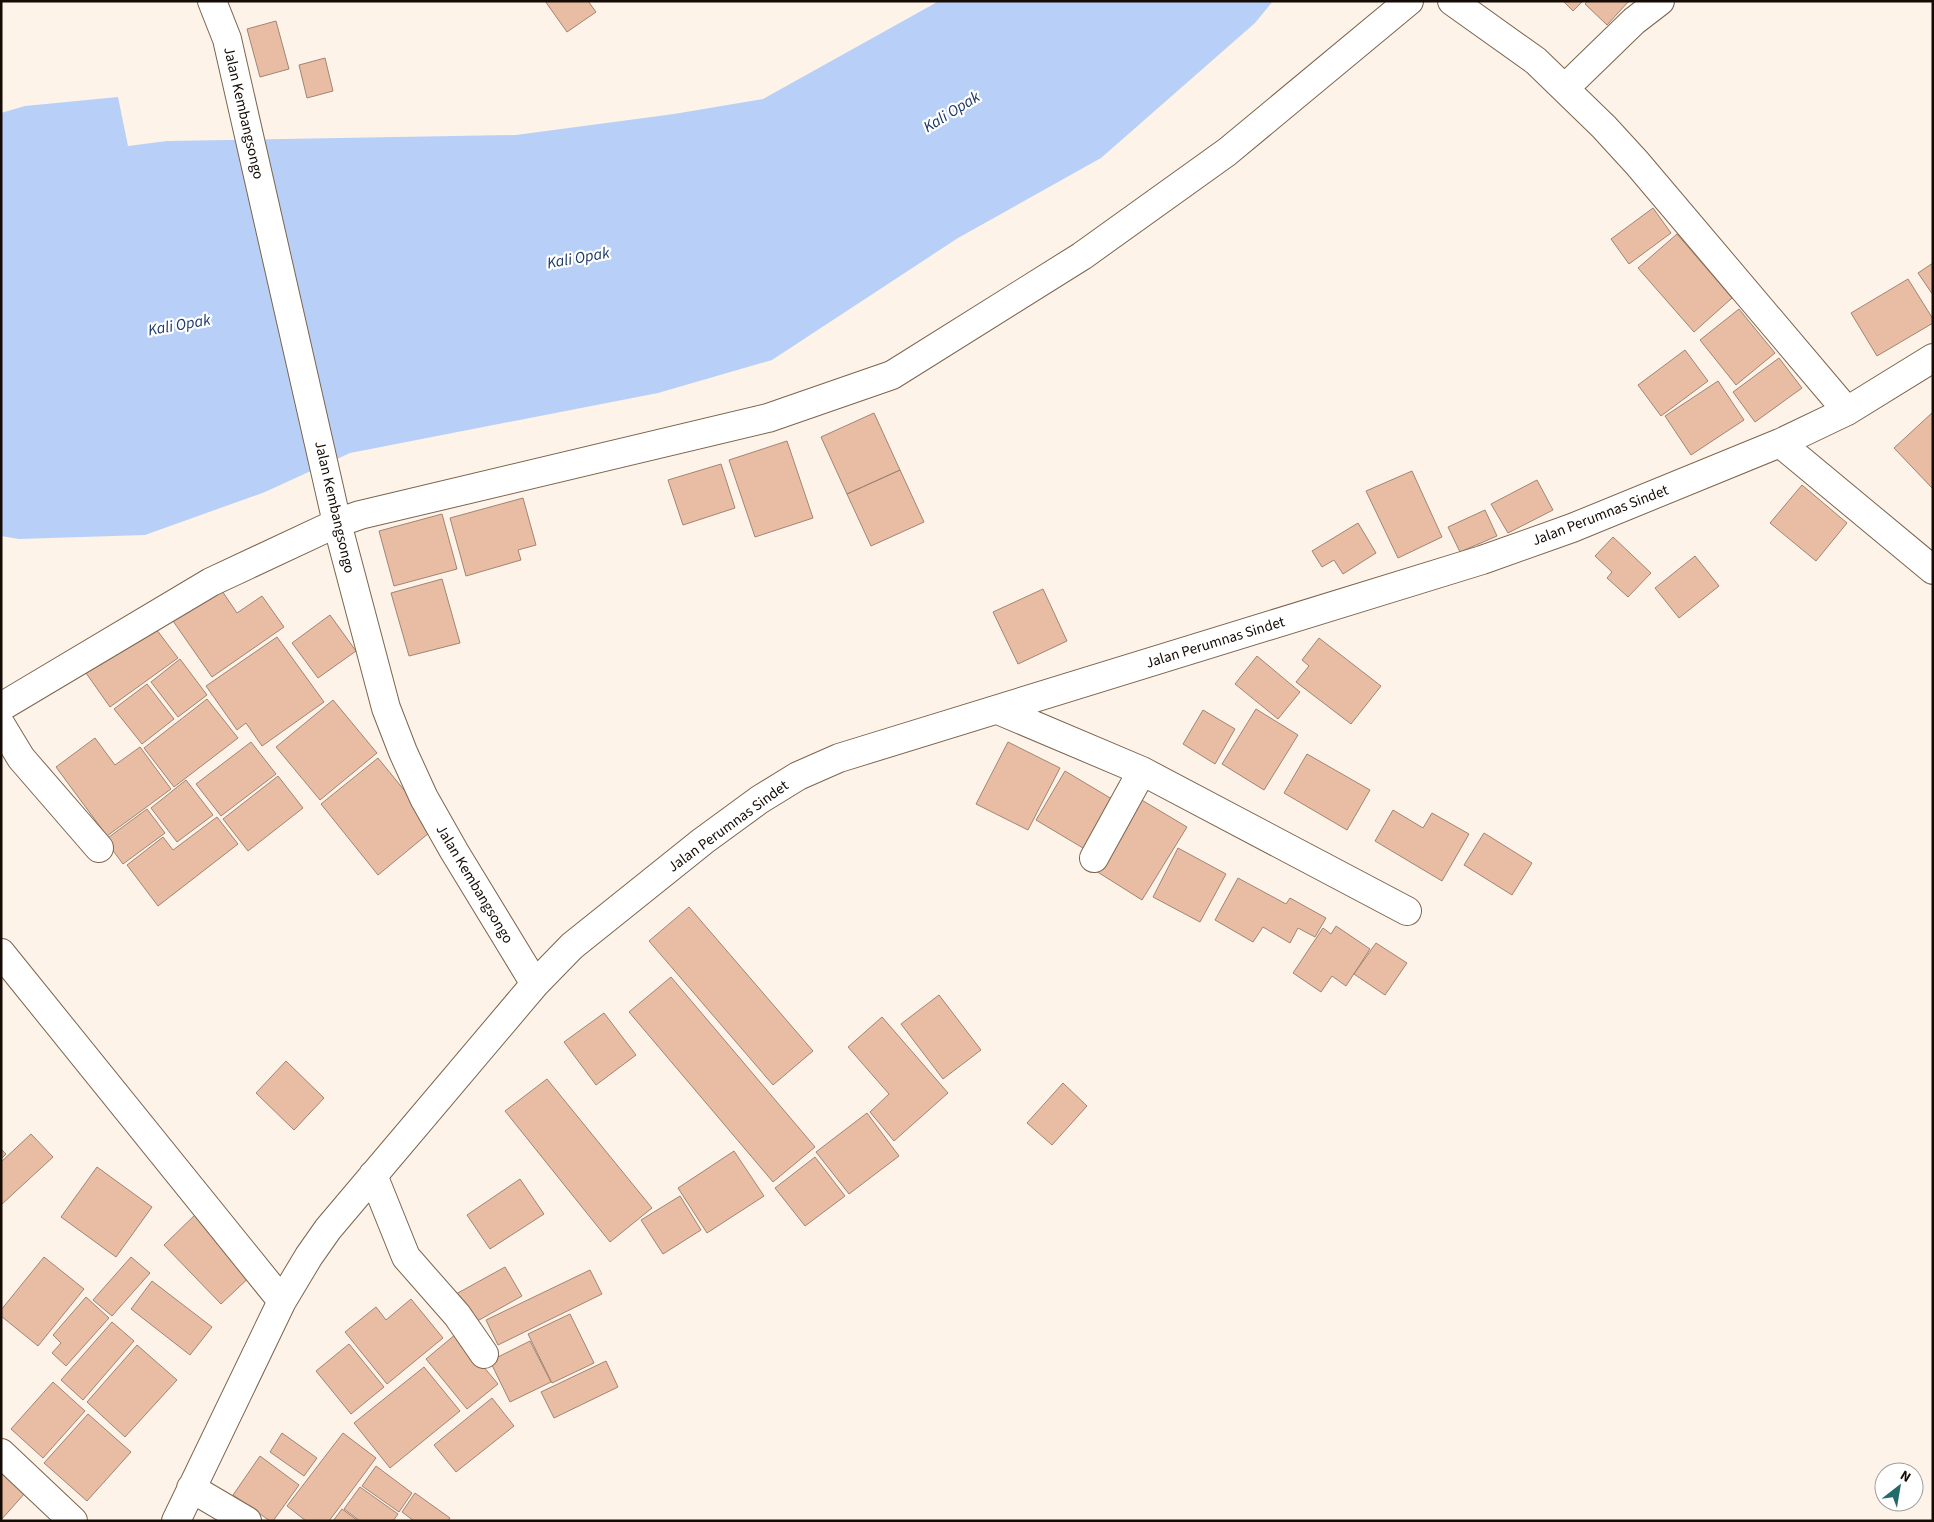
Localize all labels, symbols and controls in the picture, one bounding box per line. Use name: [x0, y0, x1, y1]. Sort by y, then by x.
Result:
street label: Jalan Kembangsongo: [218, 45, 269, 181]
water label: Kali Opak: [919, 86, 984, 138]
water label: Kali Opak: [545, 242, 612, 274]
water label: Kali Opak: [146, 309, 213, 341]
street label: Jalan Kembangsongo: [309, 439, 360, 575]
street label: Jalan Perumnas Sindet: [1529, 480, 1671, 551]
street label: Jalan Perumnas Sindet: [1143, 611, 1287, 674]
street label: Jalan Perumnas Sindet: [664, 775, 793, 877]
street label: Jalan Kembangsongo: [431, 821, 518, 948]
north arrow: [1874, 1462, 1924, 1512]
text: N: [1896, 1466, 1914, 1488]

